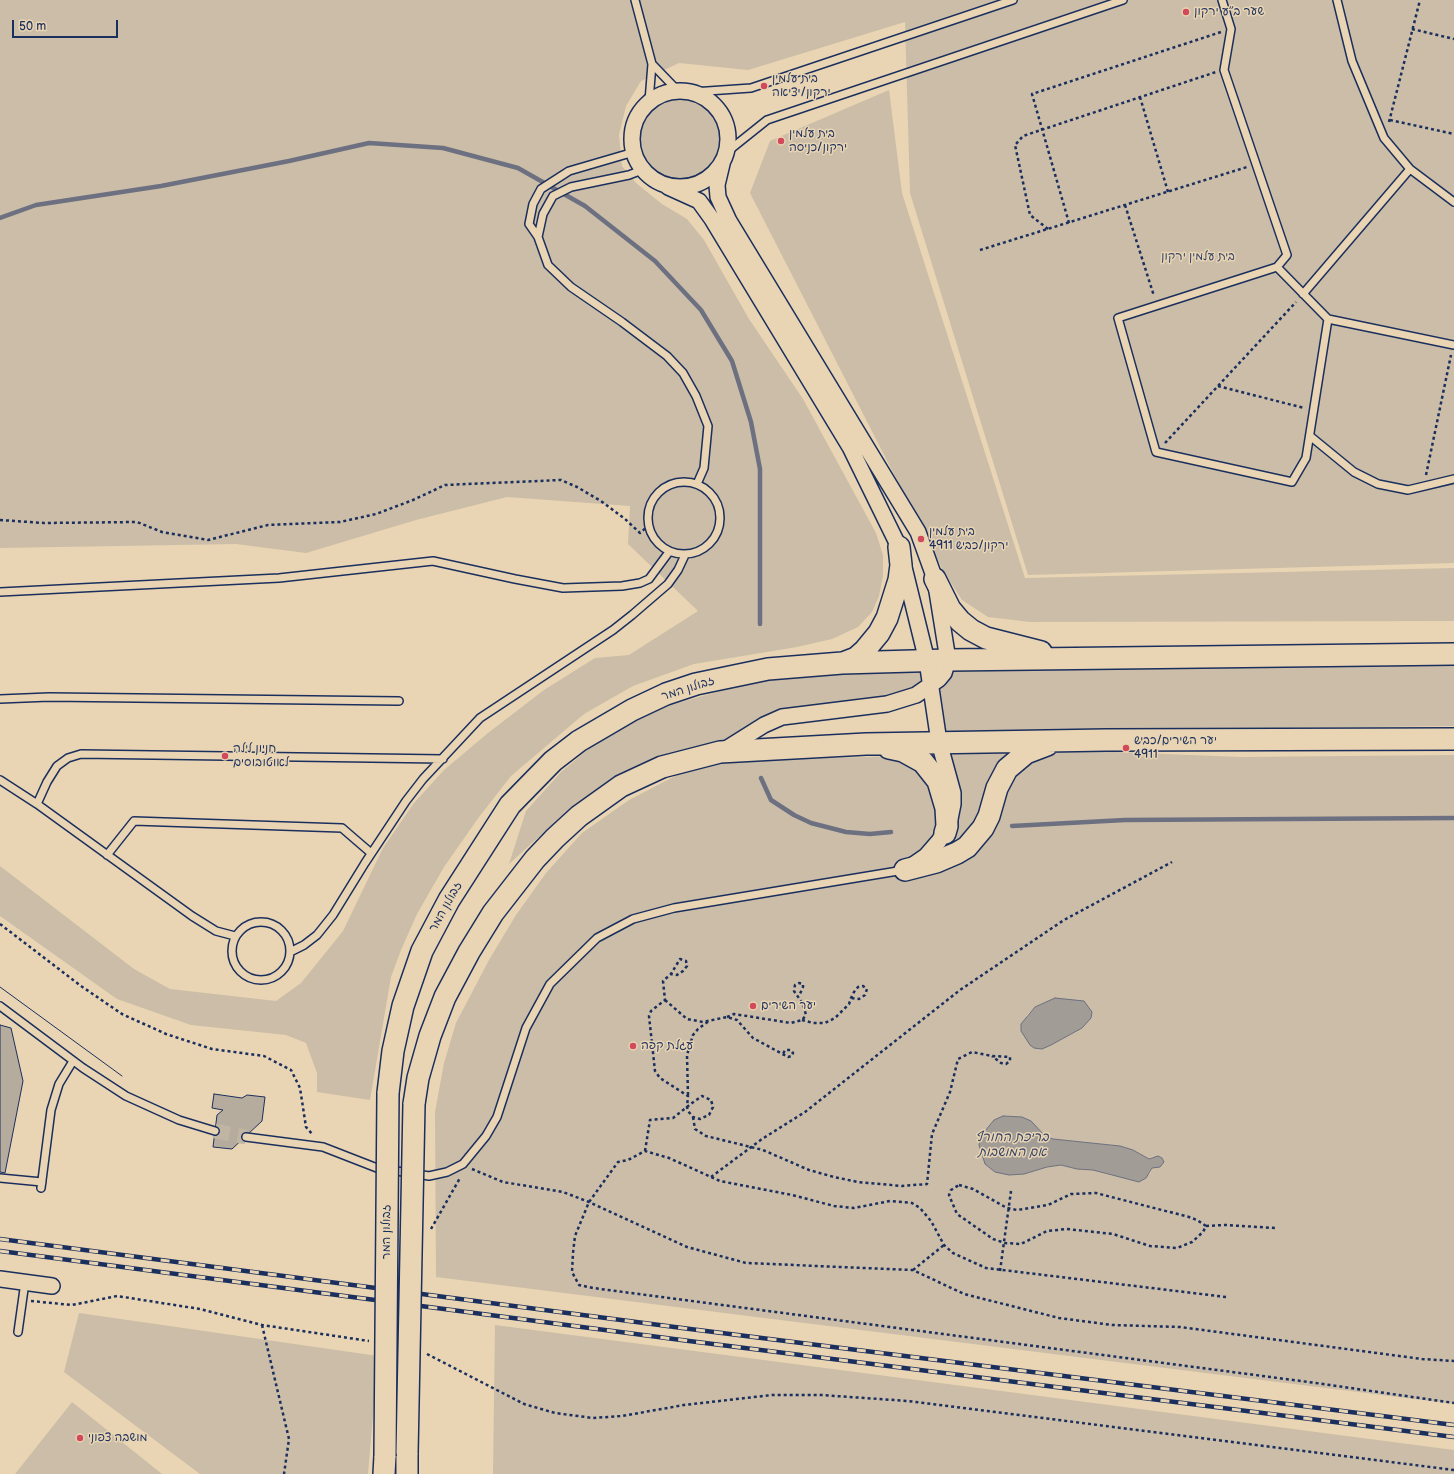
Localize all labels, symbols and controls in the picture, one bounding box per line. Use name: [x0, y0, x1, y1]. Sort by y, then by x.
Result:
place label: שער ב״ע ירקון: [1194, 5, 1264, 19]
marker: שער ב״ע ירקון: [1181, 7, 1191, 17]
scale bar: [14, 12, 120, 38]
text: 50 m: [19, 19, 46, 34]
place label: בית עלמין ירקון/יציאה: [772, 72, 831, 100]
marker: בית עלמין ירקון/יציאה: [759, 81, 769, 91]
place label: בית עלמין ירקון/כניסה: [789, 127, 847, 155]
marker: בית עלמין ירקון/כניסה: [776, 136, 786, 146]
park label: בית עלמין ירקון: [1161, 250, 1235, 264]
place label: בית עלמין ירקון/כביש 4911: [929, 525, 1008, 553]
marker: בית עלמין ירקון/כביש 4911: [916, 534, 926, 544]
street label: זבולון המר: [660, 674, 716, 704]
place label: יער השירים/כביש 4911: [1134, 734, 1217, 762]
place label: חניון לילה לאוטובוסים: [233, 742, 289, 770]
marker: יער השירים/כביש 4911: [1121, 743, 1131, 753]
marker: חניון לילה לאוטובוסים: [220, 751, 230, 761]
street label: זבולון המר: [426, 879, 466, 935]
place label: יער השירים: [761, 999, 816, 1013]
marker: יער השירים: [748, 1001, 758, 1011]
place label: עגלת קפה: [641, 1039, 693, 1053]
marker: עגלת קפה: [628, 1041, 638, 1051]
water label: בריכת החורף אם המושבות: [975, 1130, 1049, 1161]
street label: זבולון המר: [380, 1204, 394, 1260]
place label: מושבה צפוני: [88, 1431, 147, 1445]
marker: מושבה צפוני: [75, 1433, 85, 1443]

